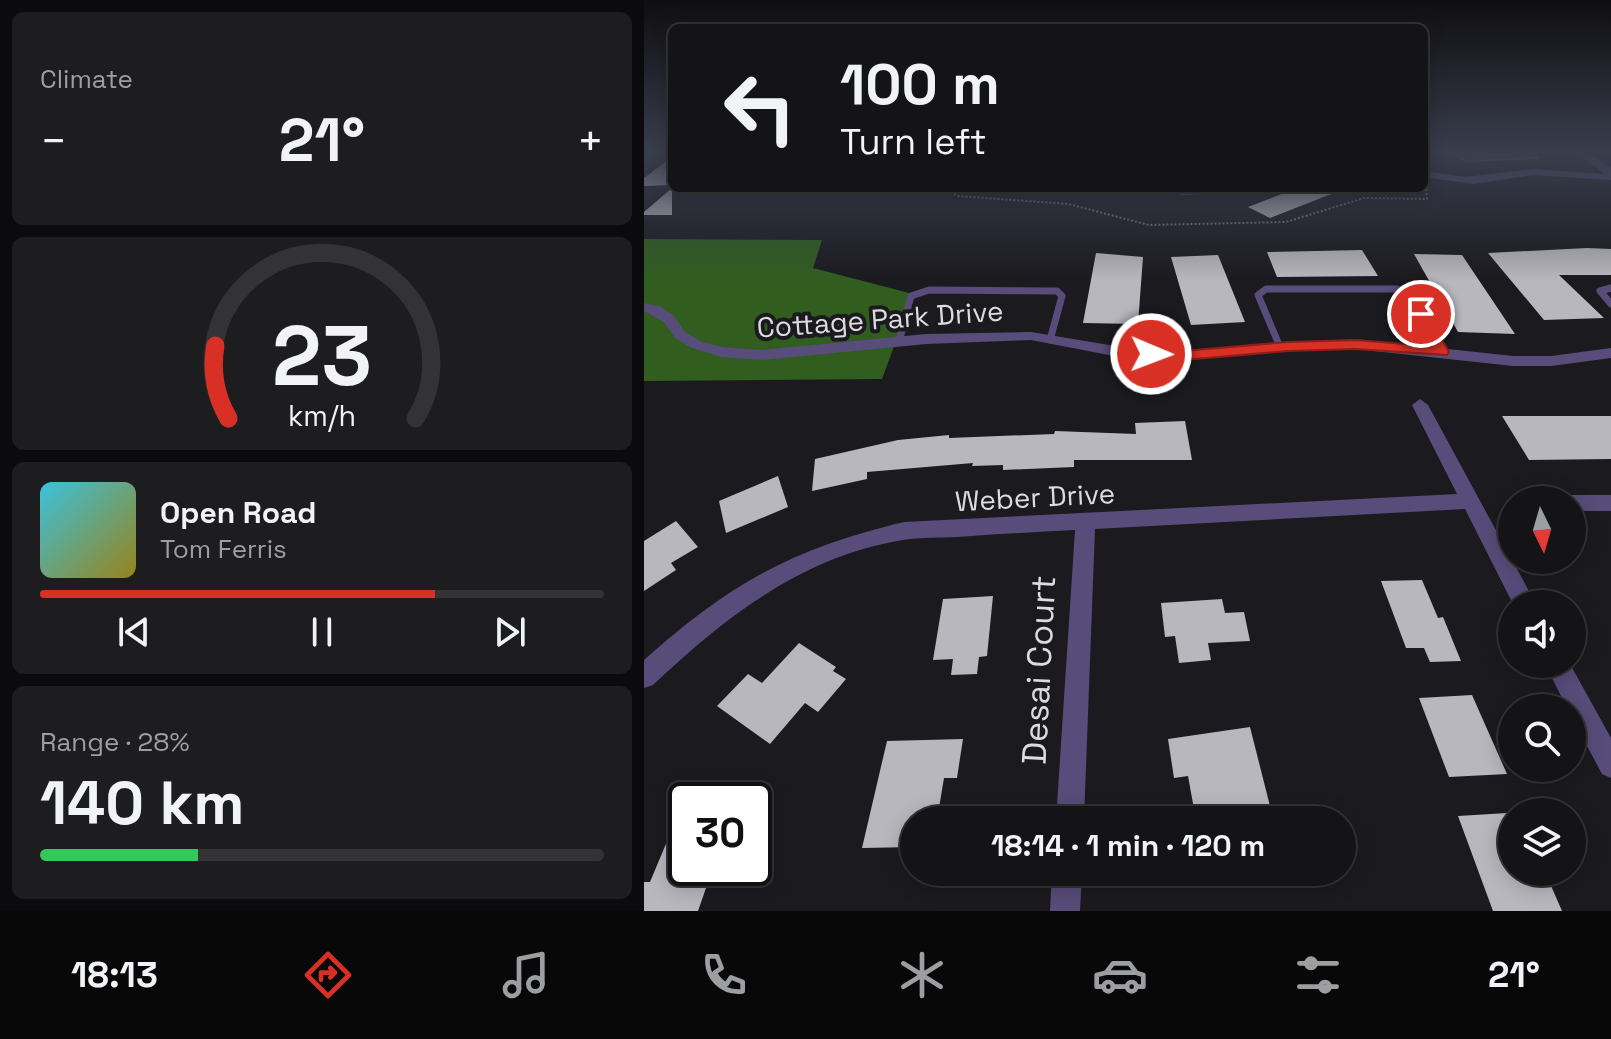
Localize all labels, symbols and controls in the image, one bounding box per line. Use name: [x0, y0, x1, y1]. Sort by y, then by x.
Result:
text: 100 m: [840, 49, 1000, 120]
icon: left: [708, 56, 812, 160]
text: Climate: [40, 62, 133, 96]
text: 21°: [279, 102, 365, 179]
text: −: [40, 113, 67, 169]
text: +: [577, 113, 604, 169]
text: Turn left: [840, 119, 987, 165]
pin: [1387, 280, 1455, 348]
street label: Cottage Park Drive: [755, 292, 1005, 346]
icon: arrive: [1399, 292, 1443, 336]
text: 23: [272, 303, 372, 409]
position arrow: [1109, 312, 1193, 396]
text: km/h: [288, 398, 356, 434]
street label: Weber Drive: [954, 475, 1116, 519]
north arrow: [1498, 486, 1586, 574]
map controls: [1498, 486, 1586, 886]
text: Open Road: [160, 493, 316, 532]
text: Tom Ferris: [160, 532, 287, 566]
street label: Desai Court: [1013, 574, 1065, 766]
button: sound: [1498, 590, 1586, 678]
icon: previous: [112, 610, 156, 654]
icon: pause: [300, 610, 344, 654]
icon: next: [488, 610, 532, 654]
button: search: [1498, 694, 1586, 782]
text: Range · 28%: [40, 725, 190, 759]
text: 140 km: [40, 765, 244, 842]
speed limit sign: 30: [668, 782, 772, 886]
button: layers: [1498, 798, 1586, 886]
text: 18:14 · 1 min · 120 m: [991, 826, 1265, 865]
icon: directions: [300, 947, 356, 1003]
icon: music: [498, 947, 554, 1003]
icon: phone: [696, 947, 752, 1003]
icon: climate: [894, 947, 950, 1003]
icon: car: [1092, 947, 1148, 1003]
icon: filters: [1290, 947, 1346, 1003]
text: 18:13: [71, 952, 158, 998]
text: 21°: [1488, 952, 1540, 998]

